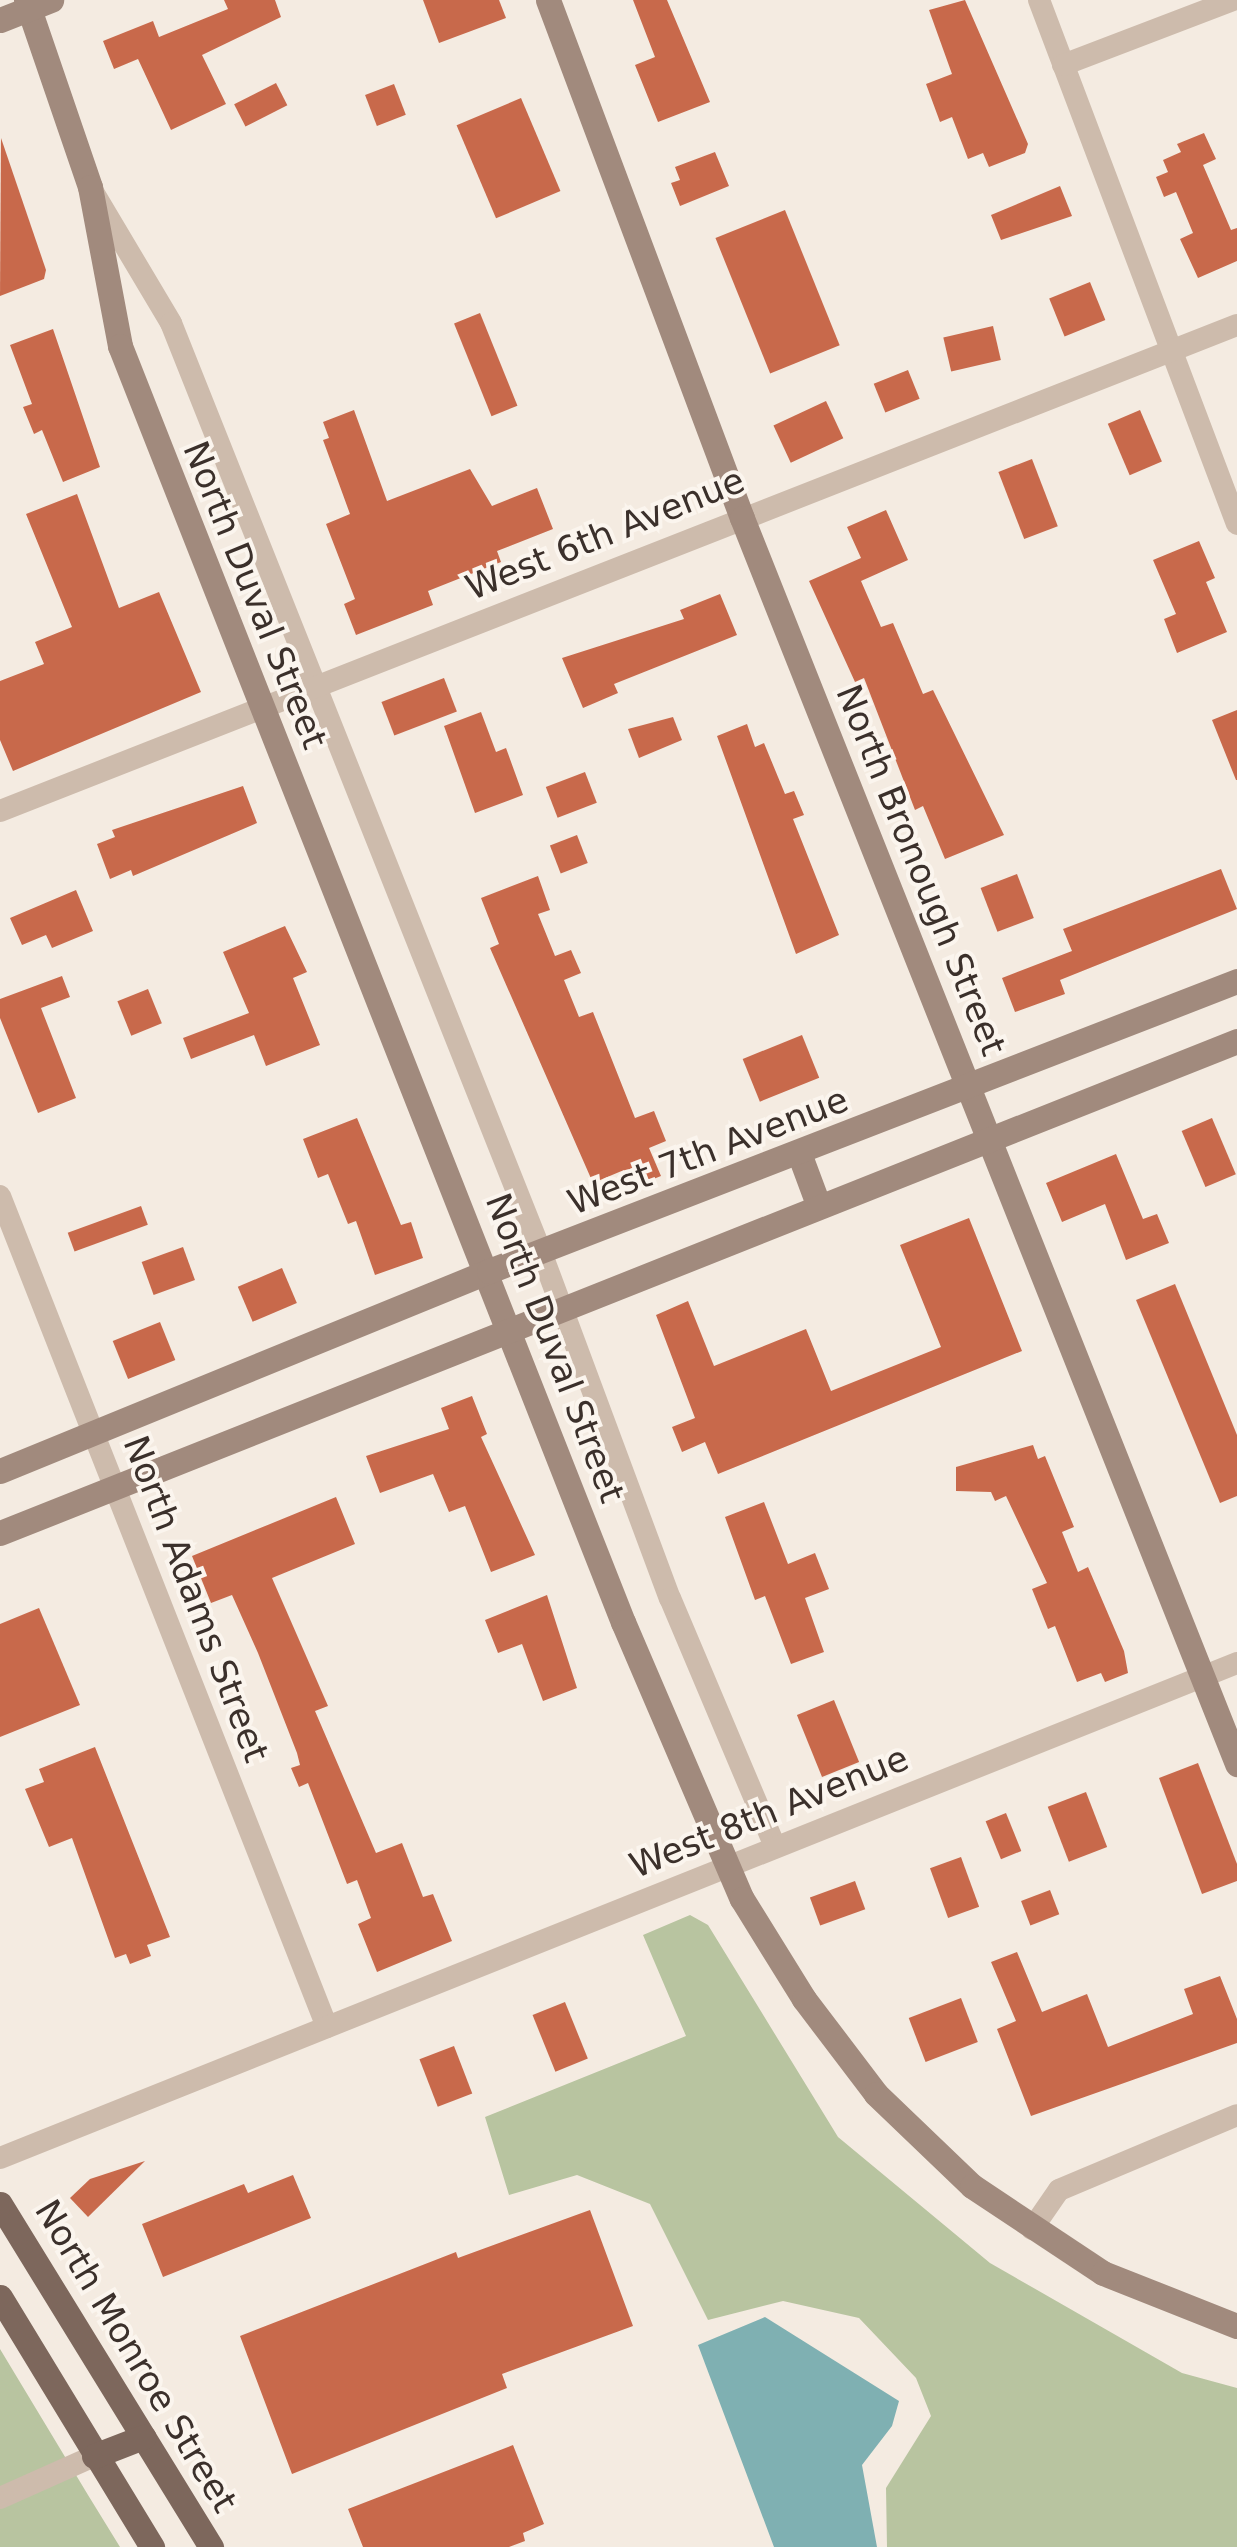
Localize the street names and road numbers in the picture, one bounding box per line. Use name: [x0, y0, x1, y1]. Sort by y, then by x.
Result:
street label: North Duval Street: [174, 435, 336, 755]
street label: West 6th Avenue: [460, 459, 750, 609]
street label: North Bronough Street: [827, 679, 1015, 1061]
street label: West 7th Avenue: [562, 1078, 854, 1224]
street label: North Duval Street: [477, 1188, 633, 1508]
street label: North Adams Street: [114, 1430, 278, 1768]
street label: West 8th Avenue: [624, 1737, 914, 1887]
street label: North Monroe Street: [26, 2192, 246, 2520]

